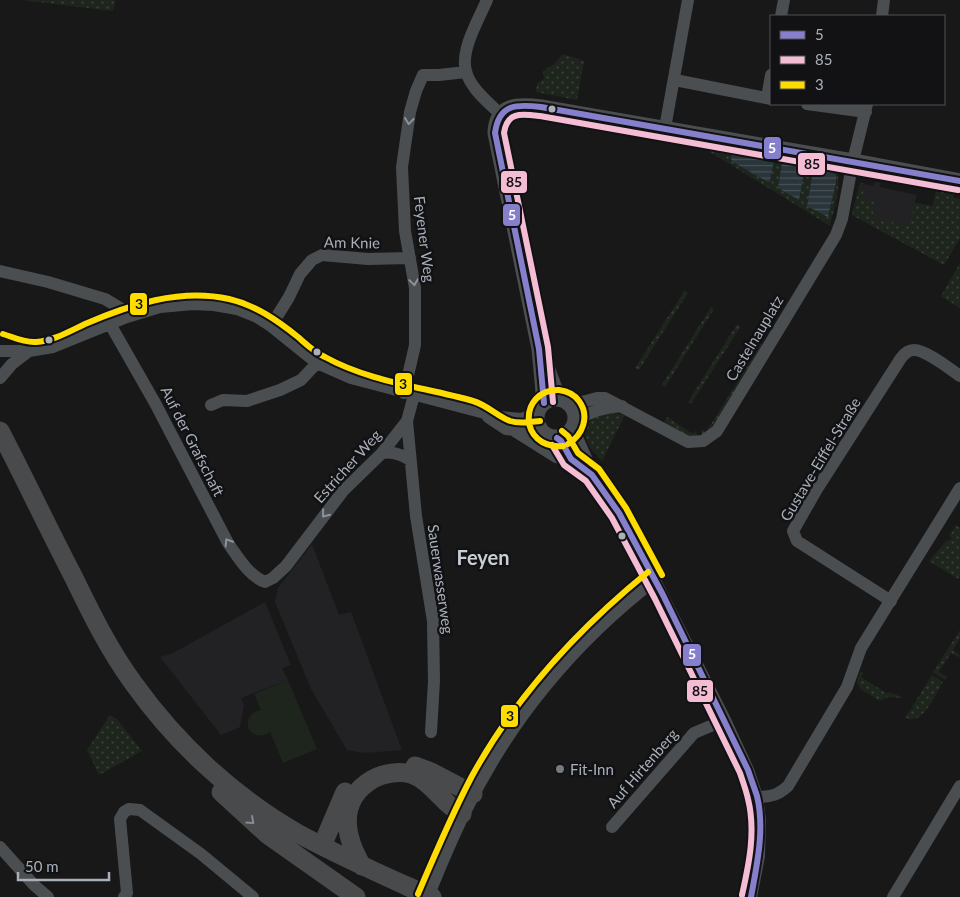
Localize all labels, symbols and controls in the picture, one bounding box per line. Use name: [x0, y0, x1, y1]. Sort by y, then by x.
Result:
legend: [770, 15, 945, 105]
text: 5: [815, 25, 824, 43]
text: 85: [815, 50, 832, 68]
text: 3: [815, 75, 824, 93]
unlabelled marker: [547, 104, 557, 114]
one-way arrow: [404, 117, 415, 125]
line badge: 5: [763, 136, 782, 160]
text: 5: [768, 139, 776, 156]
line badge: 85: [797, 152, 826, 176]
text: 85: [804, 155, 820, 172]
line badge: 85: [500, 170, 528, 194]
text: 85: [506, 173, 522, 190]
street label: Feyener Weg: [411, 195, 439, 283]
line badge: 5: [502, 203, 521, 227]
text: 5: [508, 206, 516, 223]
street label: Am Knie: [324, 233, 380, 251]
one-way arrow: [408, 278, 419, 286]
line badge: 3: [129, 292, 148, 316]
street label: Castelnauplatz: [721, 292, 787, 384]
text: 3: [135, 295, 143, 312]
unlabelled marker: [44, 335, 54, 345]
unlabelled marker: [312, 347, 322, 357]
line badge: 3: [394, 372, 413, 396]
text: 3: [399, 375, 407, 392]
street label: Auf der Grafschaft: [158, 383, 229, 500]
street label: Gustave-Eiffel-Straße: [776, 394, 864, 524]
street label: Estricher Weg: [309, 426, 385, 506]
one-way arrow: [322, 508, 330, 517]
street label: Sauerwasserweg: [424, 523, 458, 635]
unlabelled marker: [617, 531, 627, 541]
one-way arrow: [225, 539, 235, 548]
district label: Feyen: [457, 545, 510, 569]
line badge: 5: [682, 643, 702, 667]
text: 5: [688, 645, 696, 662]
line badge: 85: [686, 679, 714, 703]
text: 85: [692, 682, 708, 699]
line badge: 3: [500, 704, 519, 728]
text: 3: [506, 707, 514, 724]
street label: Auf Hirtenberg: [603, 725, 681, 811]
place label: Fit-Inn: [570, 760, 614, 778]
marker: Fit-Inn: [554, 763, 566, 775]
one-way arrow: [246, 815, 255, 824]
scale bar: [18, 850, 109, 882]
text: 50 m: [25, 857, 59, 875]

